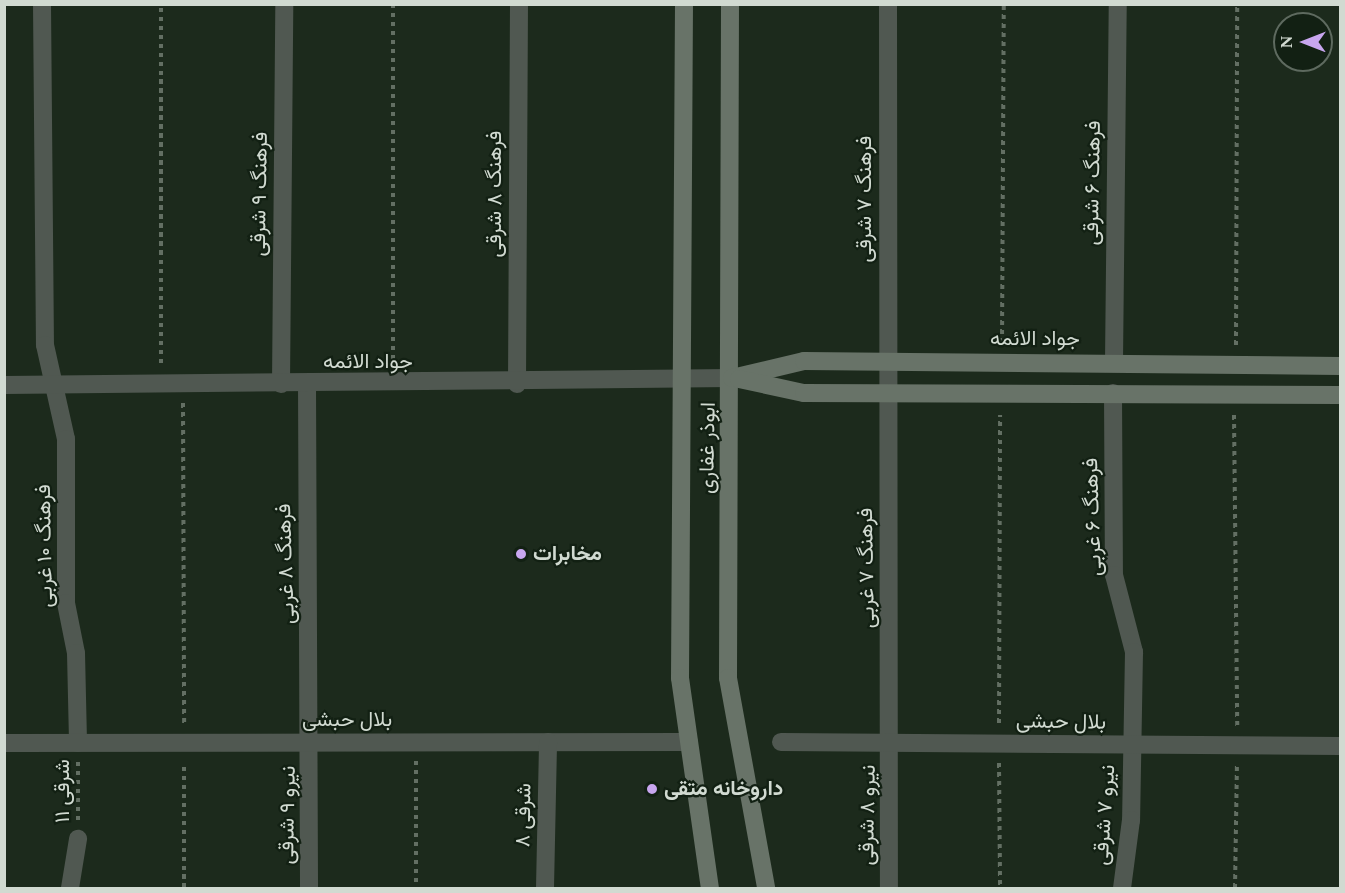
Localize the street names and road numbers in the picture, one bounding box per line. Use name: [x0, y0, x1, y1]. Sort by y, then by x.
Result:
street label: فرهنگ ۶ شرقی: [1079, 120, 1107, 246]
street label: فرهنگ ۹ شرقی: [246, 131, 274, 257]
street label: فرهنگ ۸ شرقی: [482, 131, 508, 257]
street label: فرهنگ ۷ شرقی: [852, 136, 878, 262]
street label: جواد الائمه: [990, 326, 1080, 352]
street label: جواد الائمه: [323, 349, 413, 375]
street label: ابوذر غفاری: [695, 402, 721, 494]
street label: فرهنگ ۶ غربی: [1078, 457, 1108, 577]
street label: فرهنگ ۱۰ غربی: [31, 484, 59, 608]
street label: فرهنگ ۸ غربی: [271, 503, 301, 625]
street label: فرهنگ ۷ غربی: [853, 507, 881, 629]
street label: بلال حبشی: [302, 707, 392, 733]
street label: بلال حبشی: [1016, 709, 1106, 735]
street label: ۱۱ شرقی: [50, 759, 76, 823]
street label: نیرو ۸ شرقی: [855, 764, 881, 866]
street label: نیرو ۷ شرقی: [1089, 764, 1121, 866]
street label: نیرو ۹ شرقی: [275, 766, 301, 864]
street label: ۸ شرقی: [511, 783, 537, 847]

